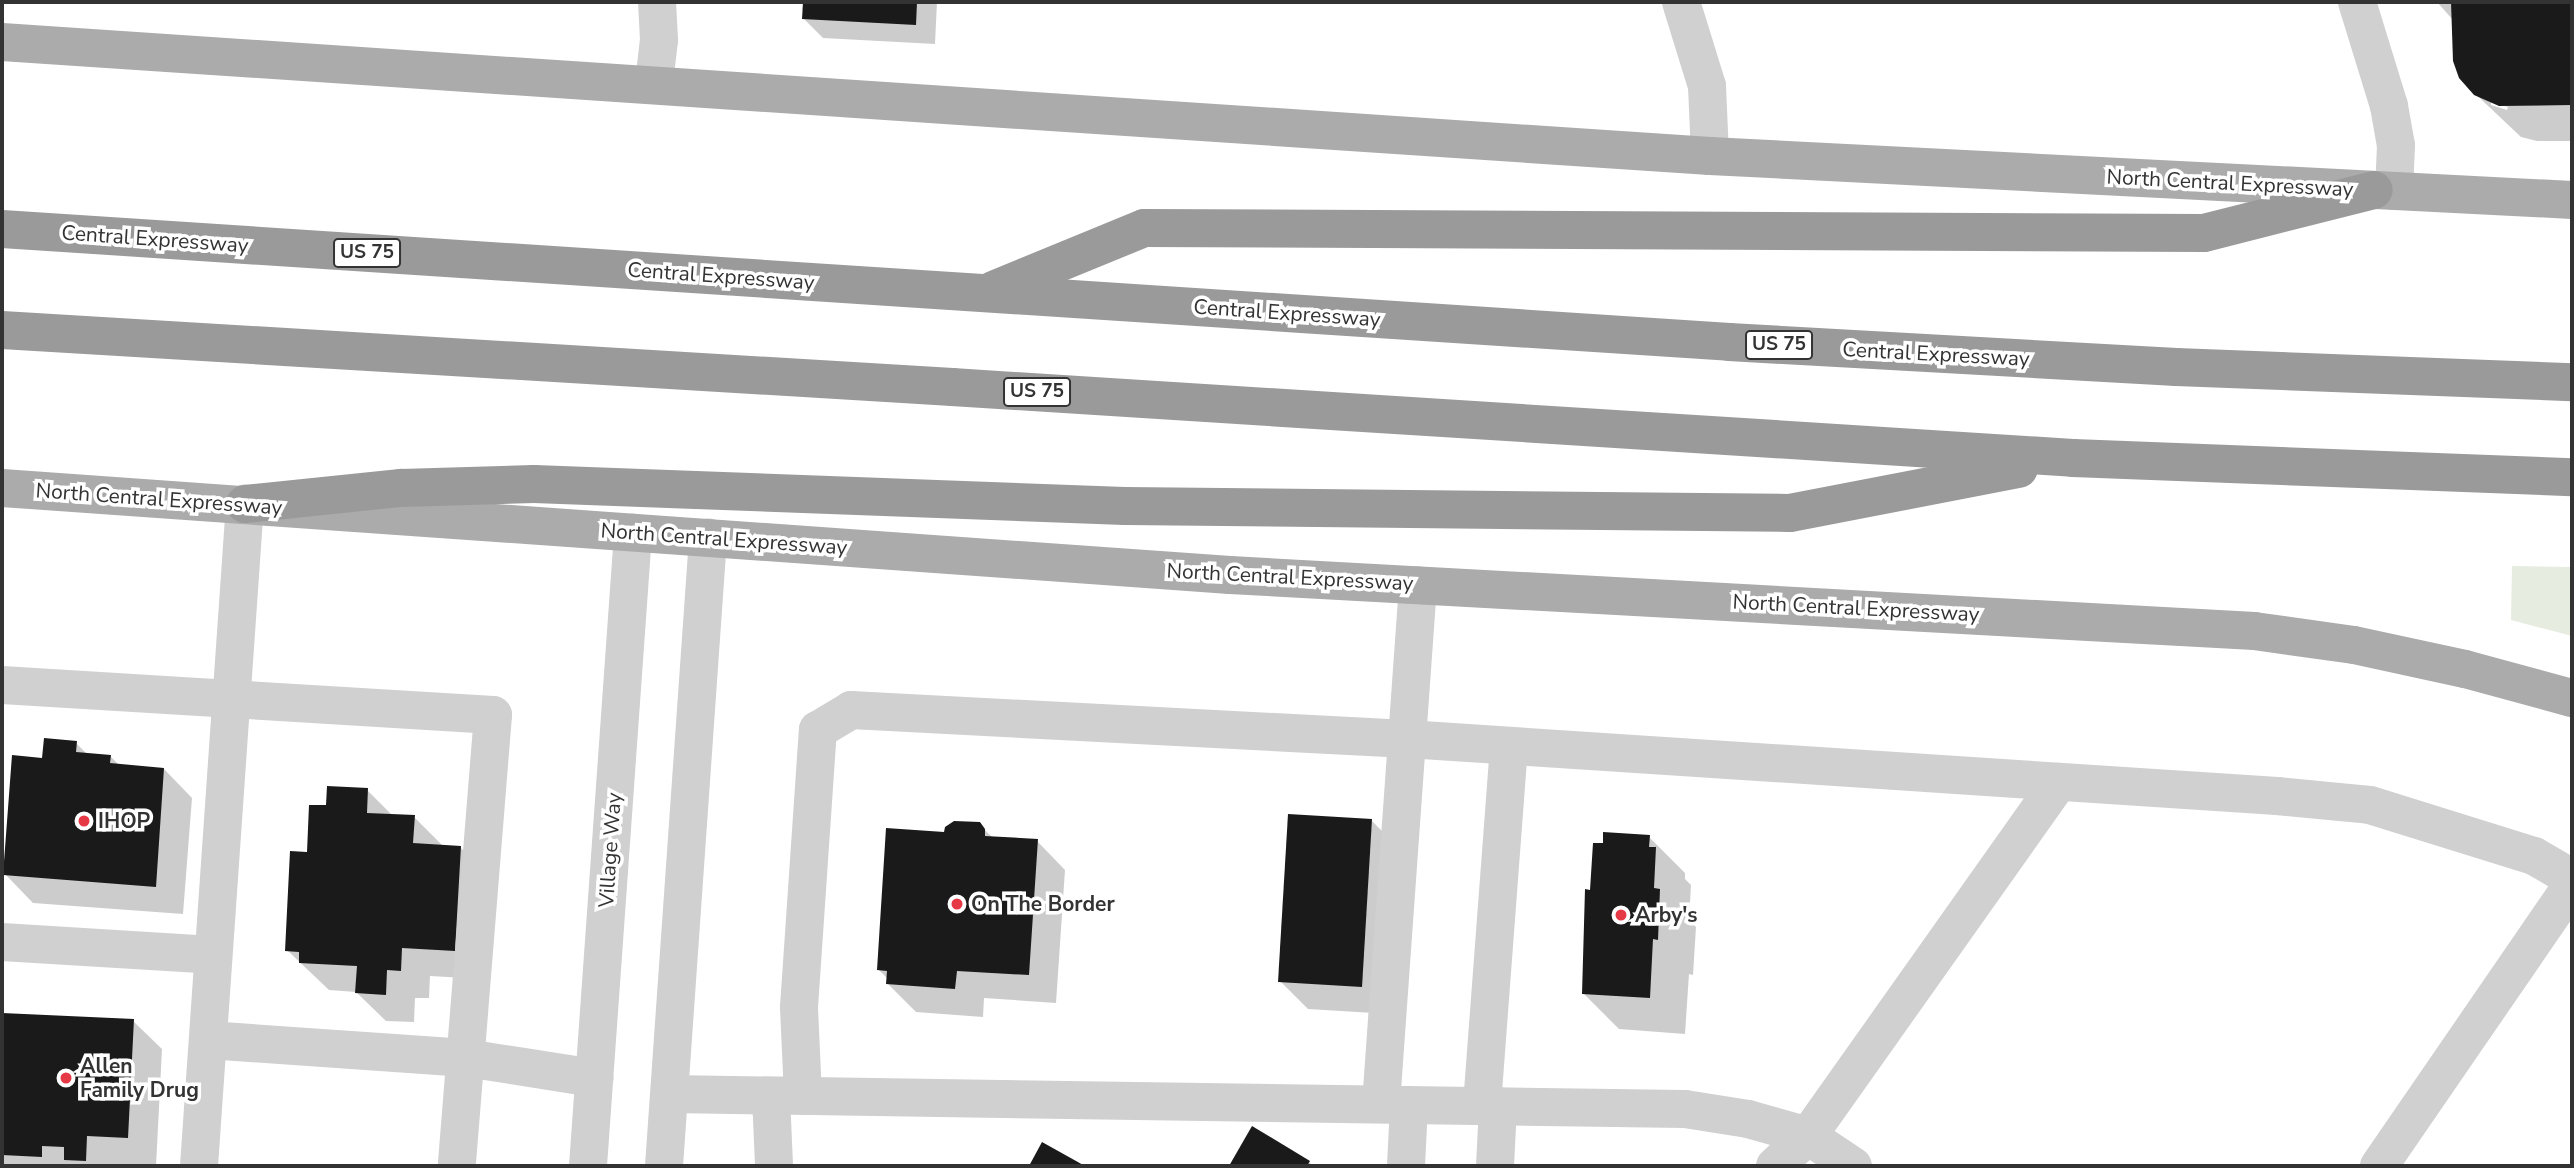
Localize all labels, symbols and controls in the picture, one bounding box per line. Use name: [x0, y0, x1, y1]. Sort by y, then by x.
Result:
street label: North Central Expressway: [2106, 164, 2354, 202]
street label: Central Expressway: [61, 220, 249, 258]
road number: US 75: [332, 238, 402, 268]
street label: Central Expressway: [627, 257, 815, 295]
street label: Central Expressway: [1193, 294, 1381, 332]
road number: US 75: [1744, 330, 1814, 360]
street label: Central Expressway: [1842, 337, 2030, 371]
road number: US 75: [1002, 376, 1072, 408]
street label: North Central Expressway: [35, 478, 283, 520]
street label: North Central Expressway: [600, 518, 848, 560]
street label: North Central Expressway: [1166, 558, 1414, 596]
street label: North Central Expressway: [1732, 589, 1980, 627]
street label: Village Way: [593, 792, 627, 908]
place label: IHOP: [98, 808, 150, 834]
marker: IHOP: [76, 813, 92, 829]
place label: On The Border: [971, 891, 1115, 917]
marker: On The Border: [949, 896, 965, 912]
place label: Arby's: [1635, 902, 1698, 928]
marker: Arby's: [1613, 907, 1629, 923]
place label: Allen Family Drug: [80, 1053, 199, 1103]
marker: Allen Family Drug: [58, 1070, 74, 1086]

